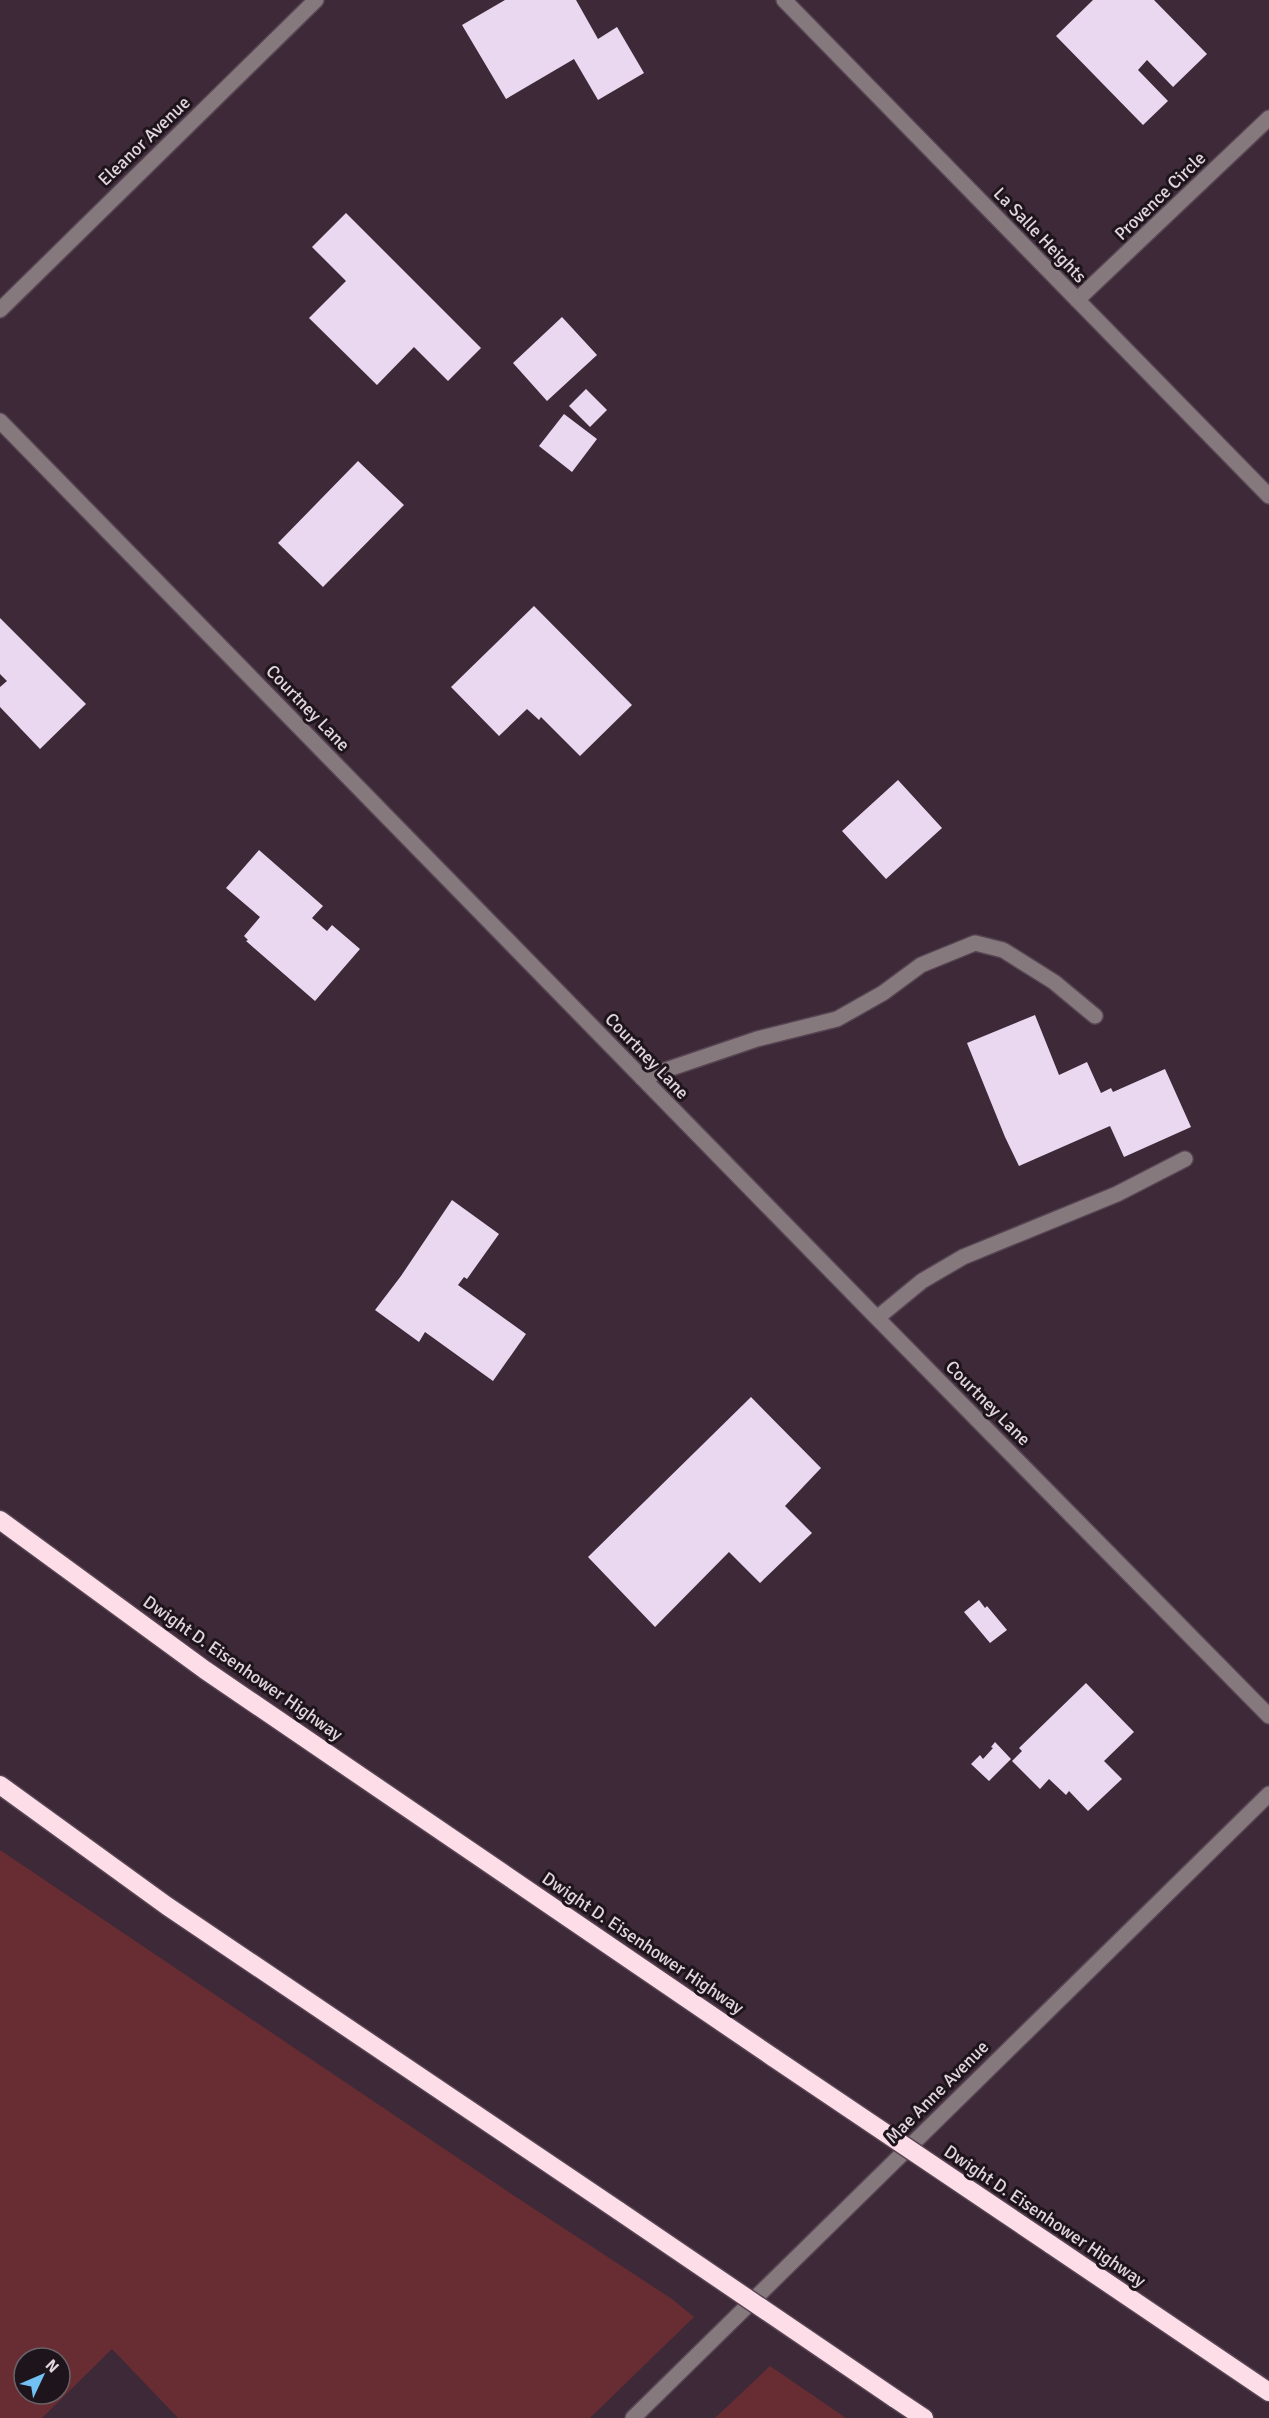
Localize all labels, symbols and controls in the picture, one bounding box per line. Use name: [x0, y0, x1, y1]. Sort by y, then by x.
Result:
street label: Eleanor Avenue: [93, 92, 195, 190]
street label: Provence Circle: [1110, 147, 1210, 245]
street label: La Salle Heights: [989, 183, 1091, 287]
street label: Courtney Lane: [261, 660, 355, 756]
street label: Courtney Lane: [600, 1008, 694, 1104]
street label: Courtney Lane: [941, 1356, 1035, 1450]
street label: Dwight D. Eisenhower Highway: [139, 1591, 347, 1746]
street label: Dwight D. Eisenhower Highway: [538, 1867, 749, 2019]
street label: Mae Anne Avenue: [881, 2036, 993, 2148]
street label: Dwight D. Eisenhower Highway: [940, 2140, 1151, 2292]
north arrow: [12, 2346, 72, 2406]
text: N: [41, 2355, 63, 2377]

